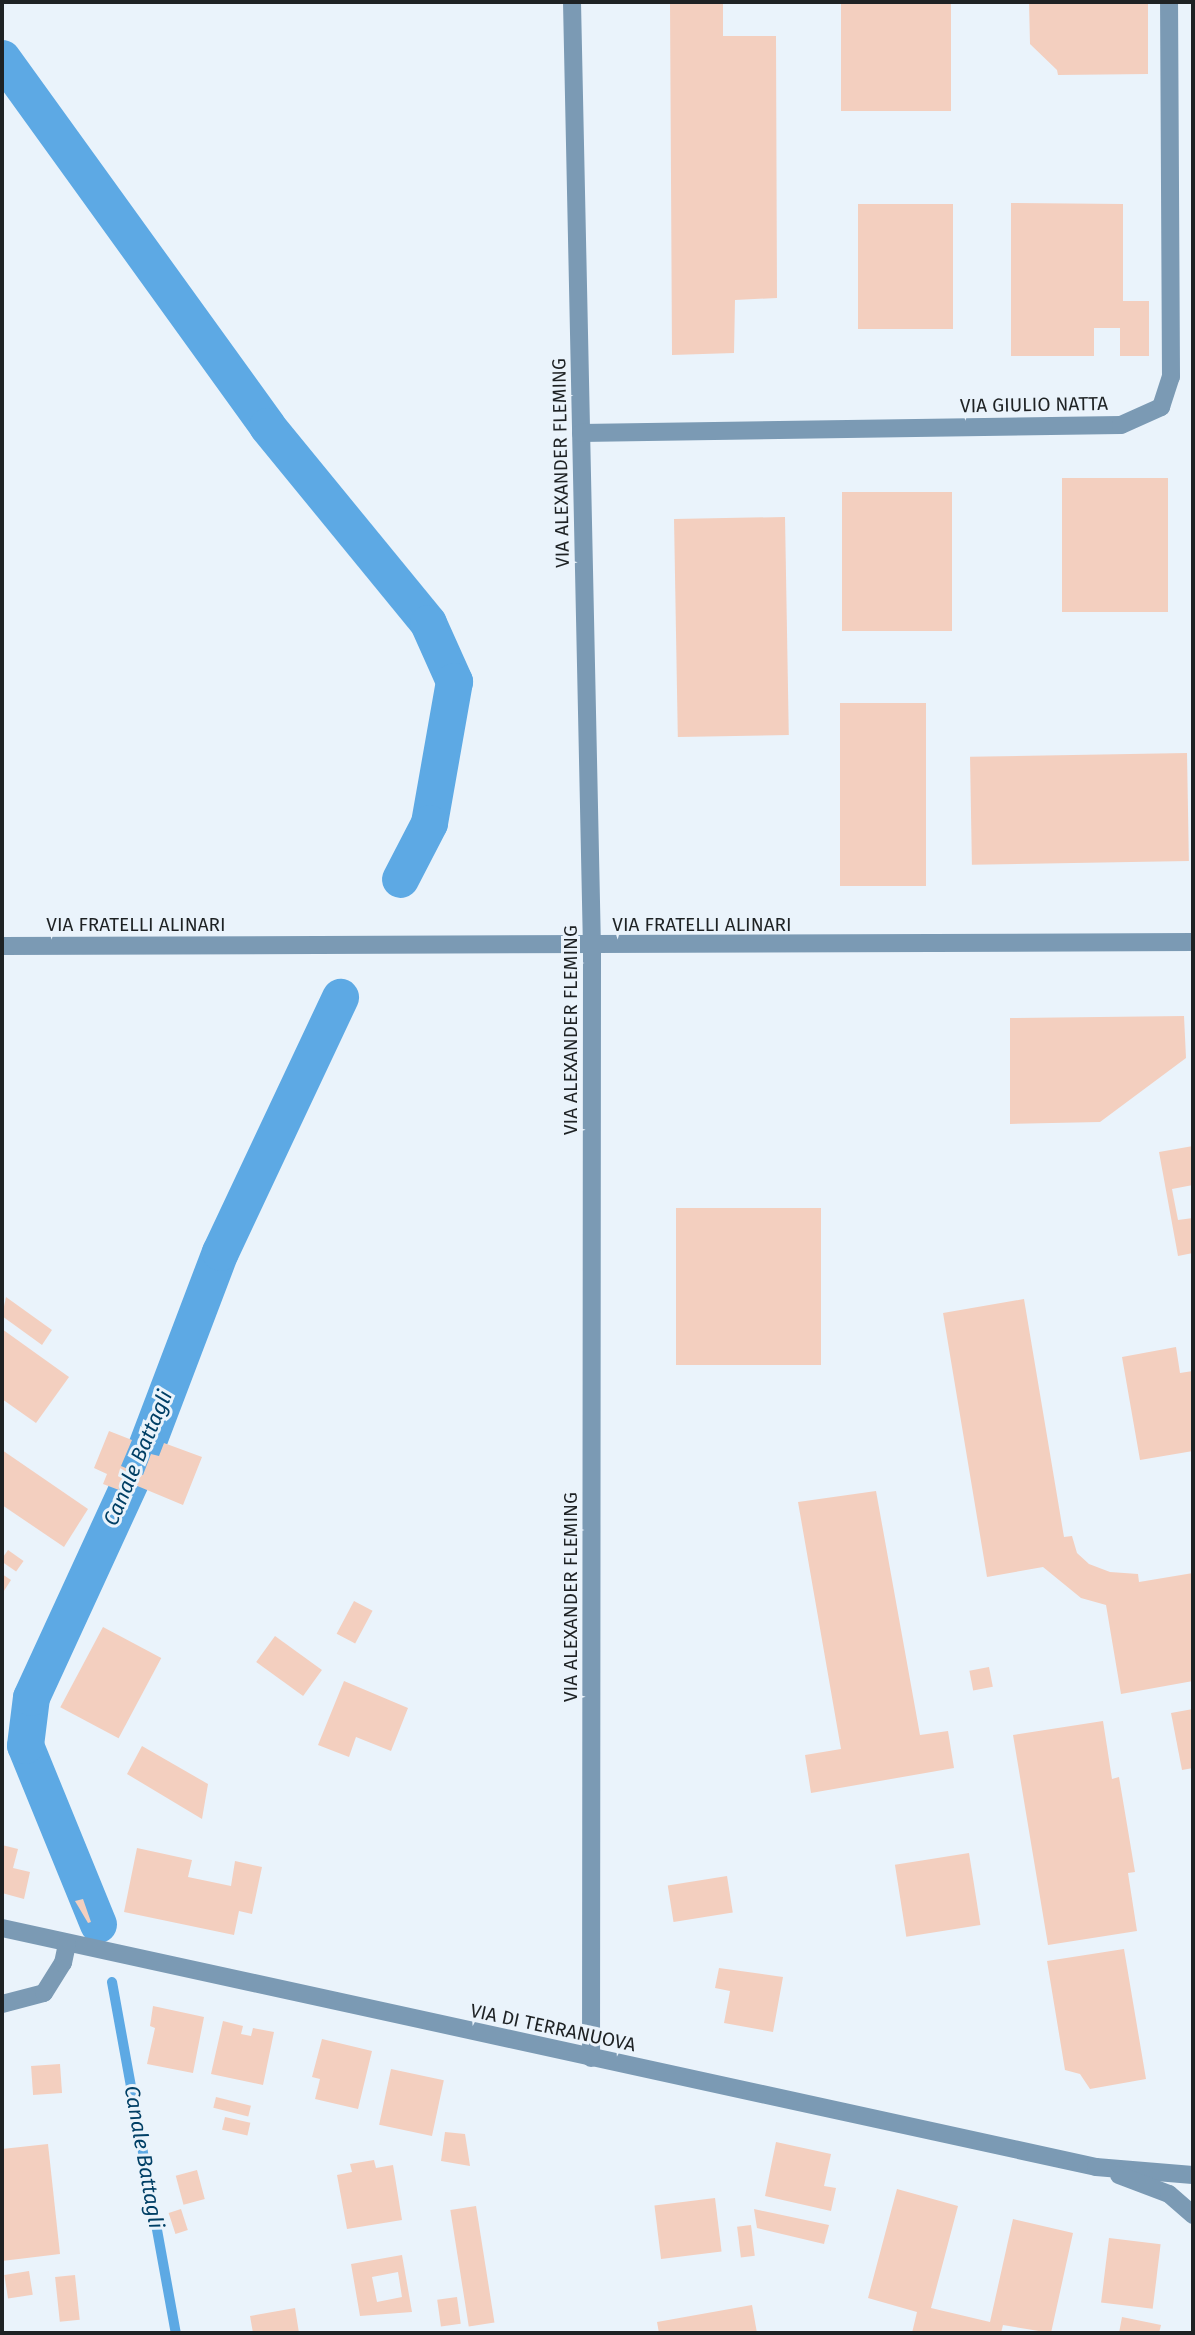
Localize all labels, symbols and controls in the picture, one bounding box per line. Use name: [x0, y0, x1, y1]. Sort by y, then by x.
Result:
street label: VIA ALEXANDER FLEMING: [548, 358, 574, 568]
street label: VIA GIULIO NATTA: [960, 392, 1108, 418]
street label: VIA FRATELLI ALINARI: [46, 914, 226, 936]
street label: VIA FRATELLI ALINARI: [612, 914, 792, 936]
street label: VIA ALEXANDER FLEMING: [560, 925, 582, 1135]
water label: Canale Battagli: [98, 1386, 178, 1530]
street label: VIA ALEXANDER FLEMING: [560, 1492, 582, 1702]
street label: VIA DI TERRANUOVA: [468, 1999, 638, 2057]
water label: Canale Battagli: [119, 2084, 169, 2230]

